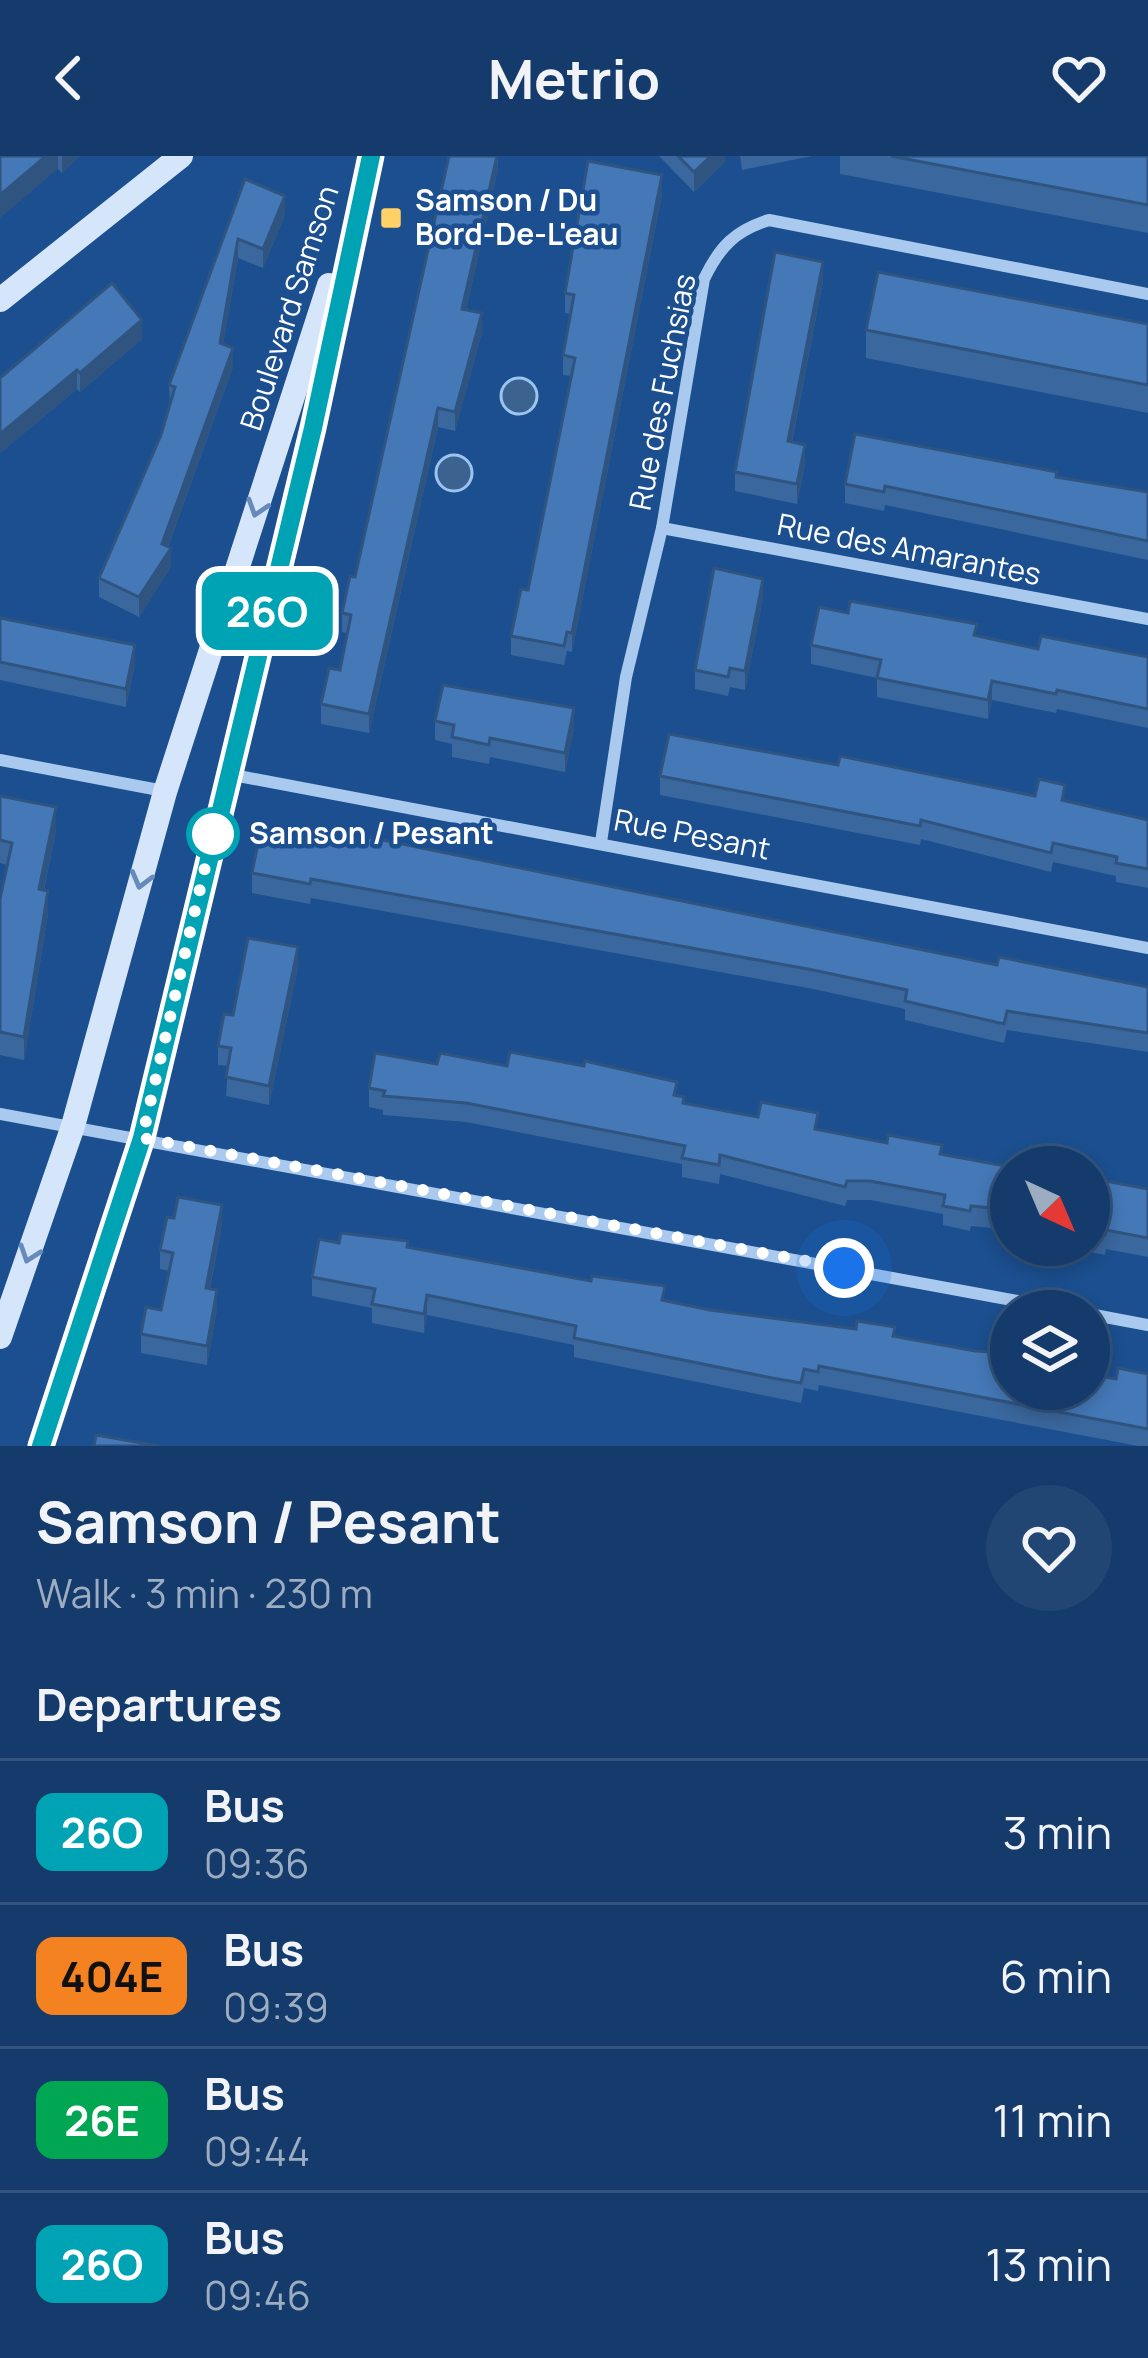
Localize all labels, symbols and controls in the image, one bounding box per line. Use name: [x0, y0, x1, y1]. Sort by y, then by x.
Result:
text: Metrio: [488, 41, 660, 115]
icon: back: [36, 45, 102, 111]
icon: heart: [1046, 45, 1112, 111]
place label: Samson / Du Bord-De-L'eau: [415, 179, 618, 254]
street label: Boulevard Samson: [230, 180, 347, 435]
marker: Samson / Du Bord-De-L'eau: [378, 205, 404, 231]
street label: Rue des Fuchsias: [619, 270, 705, 513]
one-way arrow: [246, 497, 271, 518]
street label: Rue des Amarantes: [774, 503, 1045, 594]
line badge: 26O: [198, 572, 336, 650]
text: 26O: [226, 582, 308, 640]
street label: Rue Pesant: [611, 798, 774, 869]
marker: Samson / Pesant: [188, 809, 238, 859]
place label: Samson / Pesant: [249, 812, 494, 853]
one-way arrow: [130, 870, 155, 890]
north arrow: [990, 1146, 1110, 1266]
map controls: [990, 1146, 1110, 1410]
your location: [814, 1238, 874, 1298]
one-way arrow: [19, 1242, 43, 1263]
button: layers: [990, 1290, 1110, 1410]
text: Samson / Pesant: [36, 1482, 501, 1560]
button: heart: [986, 1485, 1112, 1611]
text: Walk · 3 min · 230 m: [36, 1566, 373, 1620]
text: Departures: [36, 1673, 282, 1735]
text: Bus: [204, 1774, 285, 1836]
text: 3 min: [1003, 1801, 1112, 1863]
text: 26O: [61, 1803, 143, 1861]
text: 09:36: [204, 1836, 309, 1890]
text: Bus: [223, 1918, 304, 1980]
text: 6 min: [1000, 1945, 1112, 2007]
text: 404E: [60, 1947, 163, 2005]
text: 09:39: [223, 1980, 329, 2034]
text: Bus: [204, 2062, 285, 2124]
text: 11 min: [993, 2089, 1112, 2151]
text: 26E: [64, 2091, 140, 2149]
text: 09:44: [204, 2124, 310, 2178]
text: Bus: [204, 2206, 285, 2268]
text: 13 min: [985, 2233, 1112, 2295]
text: 26O: [61, 2235, 143, 2293]
text: 09:46: [204, 2268, 311, 2322]

